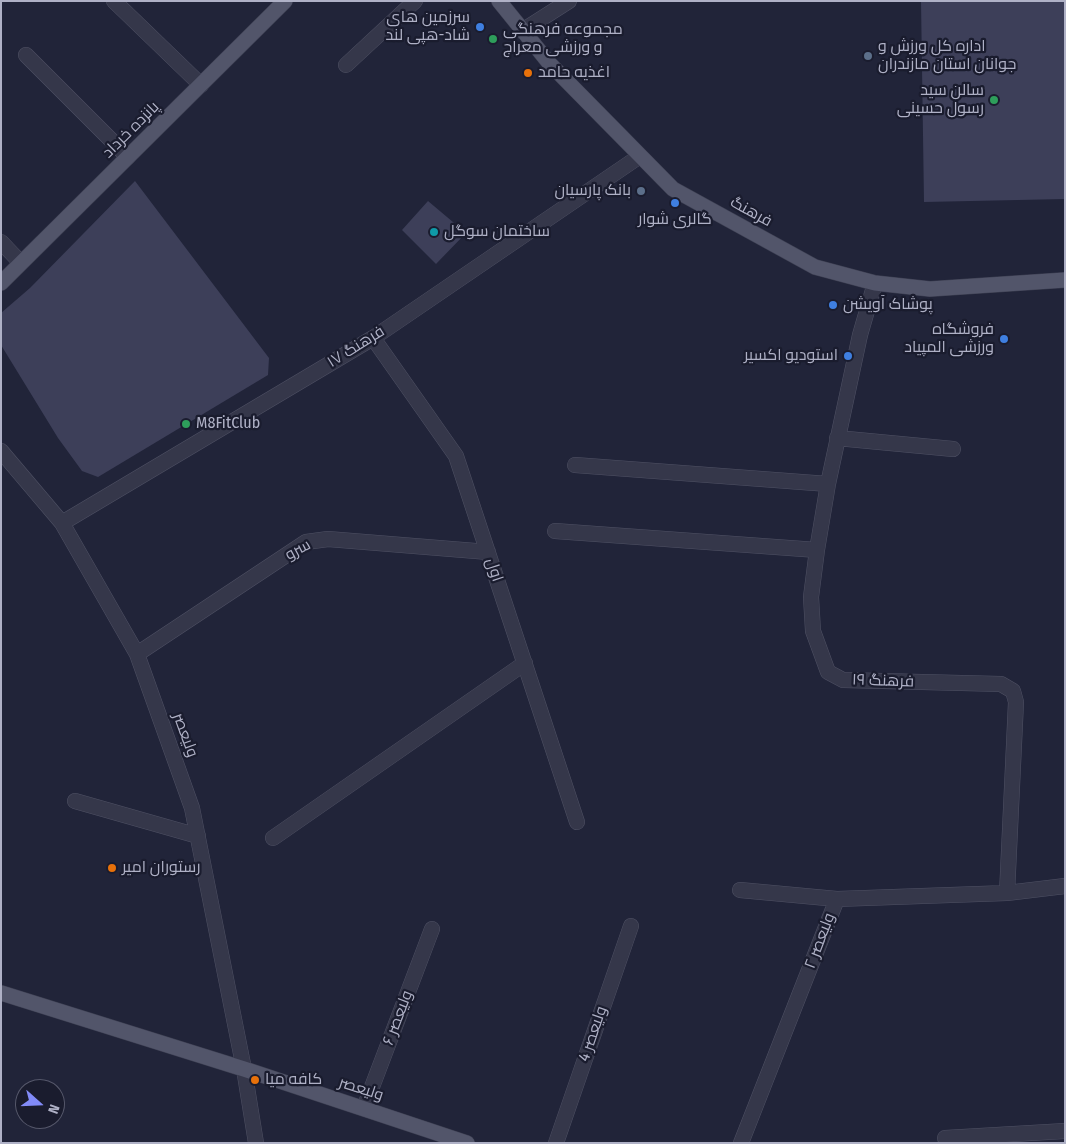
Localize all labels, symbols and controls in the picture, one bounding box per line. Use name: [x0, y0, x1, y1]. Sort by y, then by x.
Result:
place label: سرزمین های شاد-هپی لند: [385, 8, 470, 46]
place label: مجموعه فرهنگی و ورزشی معراج: [503, 20, 623, 58]
marker: سرزمین های شاد-هپی لند: [474, 21, 486, 33]
marker: مجموعه فرهنگی و ورزشی معراج: [487, 33, 499, 45]
place label: اداره کل ورزش و جوانان استان مازندران: [878, 37, 1016, 75]
marker: اداره کل ورزش و جوانان استان مازندران: [862, 50, 874, 62]
place label: اغذیه حامد: [538, 63, 610, 83]
marker: اغذیه حامد: [522, 67, 534, 79]
place label: سالن سید رسول حسینی: [897, 81, 984, 119]
marker: سالن سید رسول حسینی: [988, 94, 1000, 106]
street label: پانزده خرداد: [99, 98, 163, 162]
place label: بانک پارسیان: [554, 181, 631, 201]
marker: بانک پارسیان: [635, 185, 647, 197]
street label: فرهنگ: [727, 193, 775, 231]
marker: گالری شوار: [669, 197, 681, 209]
place label: گالری شوار: [638, 210, 712, 230]
place label: ساختمان سوگل: [444, 222, 550, 242]
marker: ساختمان سوگل: [428, 226, 440, 238]
place label: پوشاک آویشن: [843, 295, 933, 315]
marker: پوشاک آویشن: [827, 299, 839, 311]
place label: فروشگاه ورزشی المپیاد: [904, 320, 994, 358]
street label: فرهنگ ۱۷: [324, 322, 388, 372]
marker: فروشگاه ورزشی المپیاد: [998, 333, 1010, 345]
place label: استودیو اکسیر: [744, 346, 838, 366]
marker: استودیو اکسیر: [842, 350, 854, 362]
place label: M8FitClub: [196, 414, 260, 434]
marker: M8FitClub: [180, 418, 192, 430]
street label: سرو: [282, 535, 314, 565]
street label: اول: [481, 556, 507, 584]
street label: فرهنگ ۱۹: [852, 670, 914, 692]
street label: ولیعصر: [168, 710, 202, 760]
place label: رستوران امیر: [122, 858, 200, 878]
marker: رستوران امیر: [106, 862, 118, 874]
street label: ولیعصر ٢: [801, 910, 839, 972]
street label: ولیعصر ۶: [379, 988, 417, 1048]
street label: ولیعصر 4: [575, 1004, 611, 1064]
place label: کافه میا: [265, 1070, 322, 1090]
street label: ولیعصر: [336, 1073, 386, 1105]
marker: کافه میا: [249, 1074, 261, 1086]
north arrow: [15, 1079, 65, 1129]
text: N: [44, 1102, 63, 1116]

